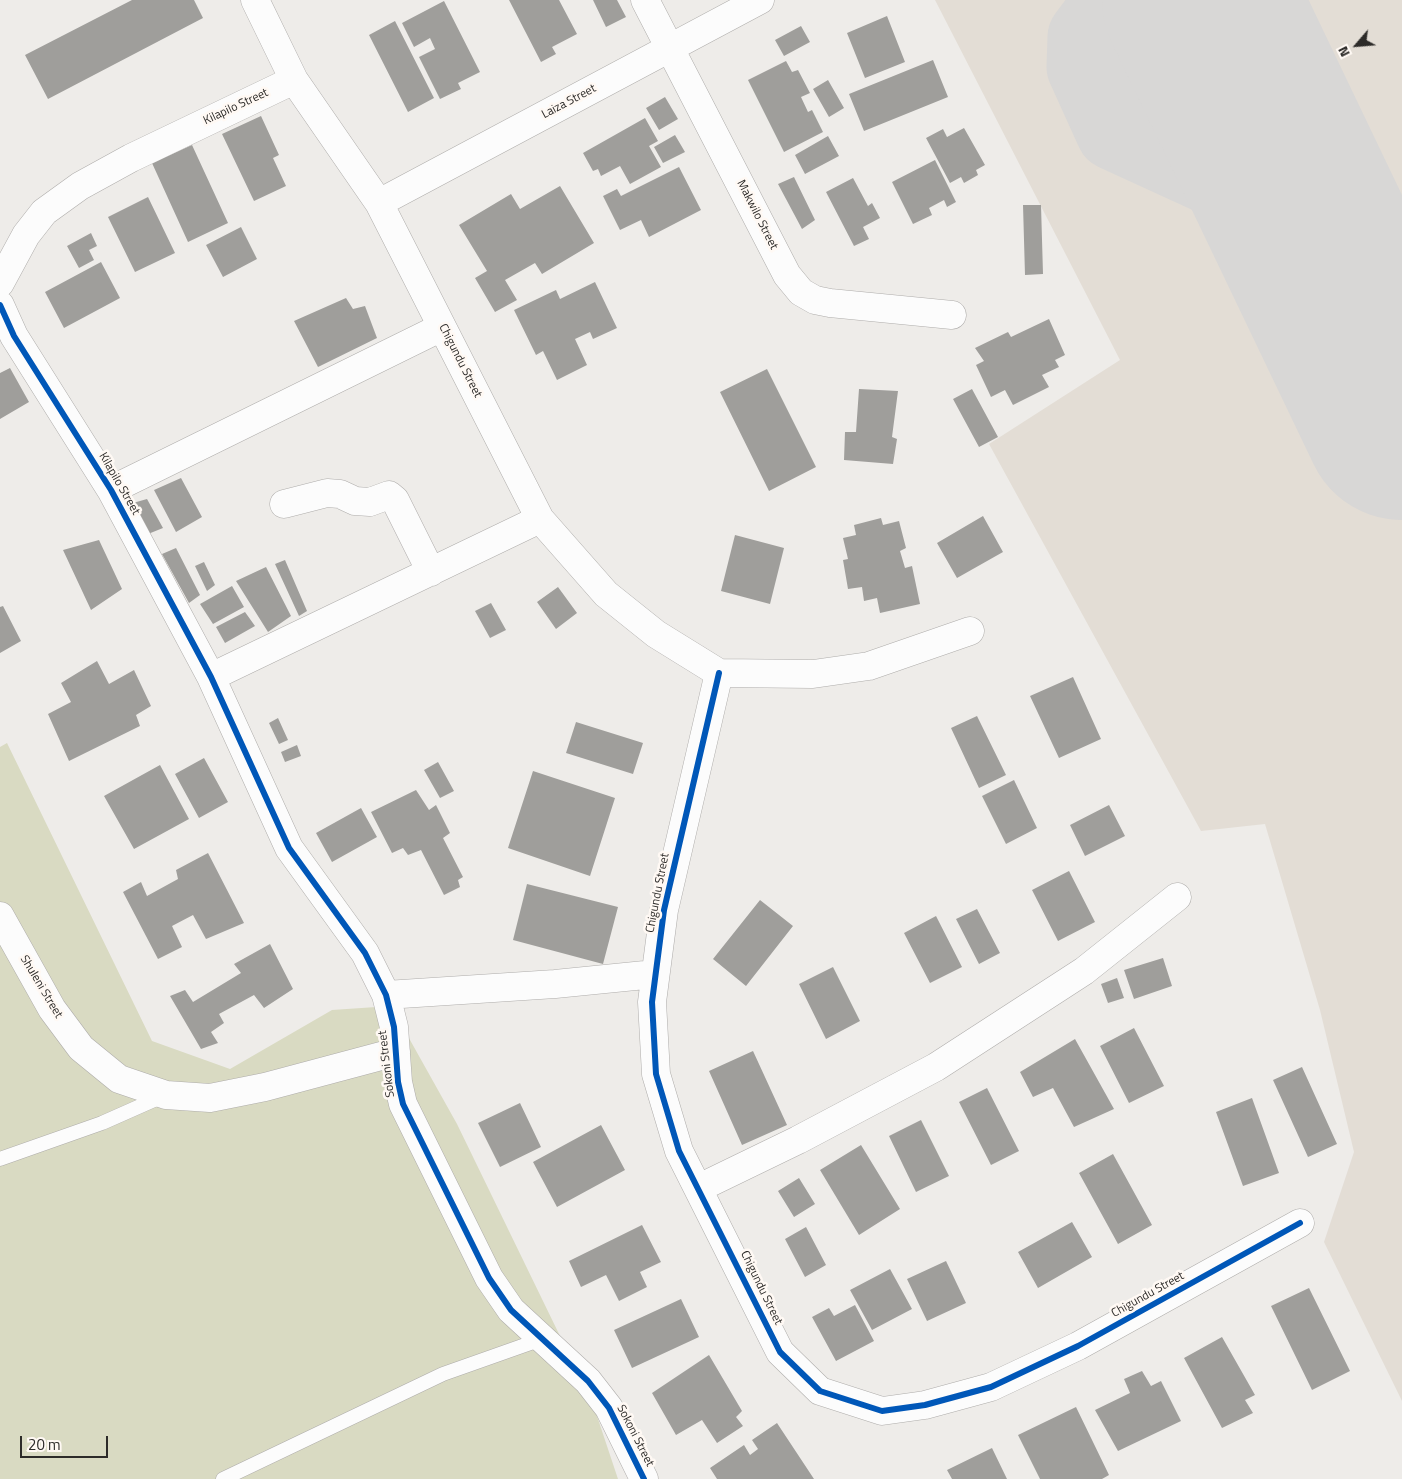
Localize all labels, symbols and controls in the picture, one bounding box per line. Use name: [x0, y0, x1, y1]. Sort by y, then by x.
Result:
north arrow: [1332, 20, 1382, 70]
text: N: [1332, 43, 1355, 61]
street label: Laiza Street: [539, 82, 599, 122]
street label: Kilapilo Street: [201, 86, 271, 128]
street label: Makwilo Street: [733, 178, 781, 252]
street label: Chigundu Street: [435, 322, 485, 400]
street label: Kilapilo Street: [95, 450, 143, 518]
street label: Chigundu Street: [643, 852, 673, 934]
street label: Shuleni Street: [17, 953, 65, 1021]
street label: Sokoni Street: [376, 1030, 398, 1098]
street label: Chigundu Street: [737, 1248, 785, 1328]
street label: Chigundu Street: [1109, 1269, 1187, 1321]
street label: Sokoni Street: [613, 1403, 657, 1469]
scale bar: [22, 1426, 110, 1458]
text: 20 m: [28, 1433, 61, 1456]

